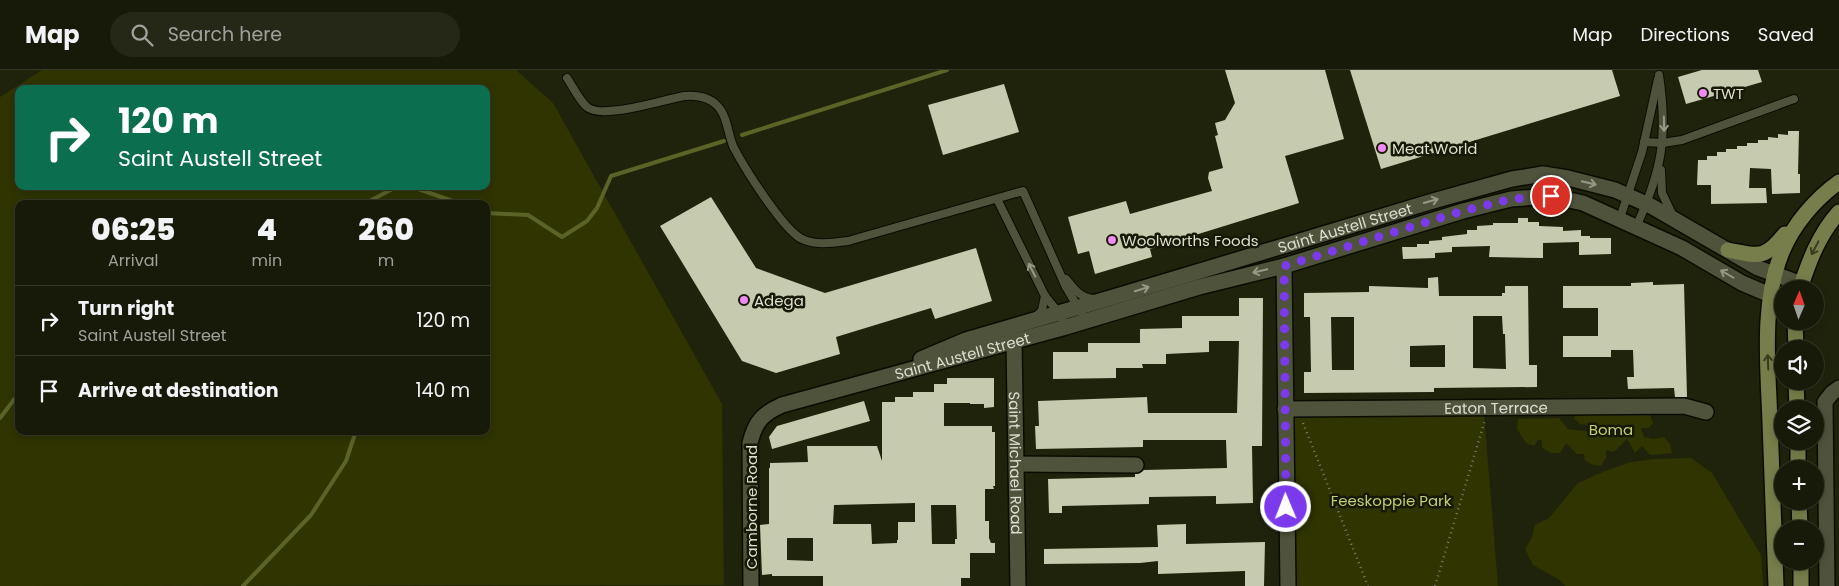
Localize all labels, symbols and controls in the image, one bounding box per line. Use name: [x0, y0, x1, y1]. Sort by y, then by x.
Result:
search box: [110, 12, 460, 57]
text: Map: [25, 18, 80, 51]
icon: search: [128, 21, 156, 49]
text: Search here: [168, 21, 282, 48]
text: Map: [1573, 22, 1612, 47]
text: Directions: [1640, 22, 1730, 47]
text: Saved: [1758, 22, 1814, 47]
place label: TWT: [1713, 83, 1744, 104]
marker: TWT: [1697, 87, 1709, 99]
text: 120 m: [118, 96, 218, 145]
icon: right: [35, 105, 100, 170]
one-way arrow: [1659, 115, 1668, 131]
place label: Meat World: [1392, 138, 1478, 159]
marker: Meat World: [1376, 142, 1388, 154]
text: Saint Austell Street: [118, 143, 322, 174]
pin: [1530, 175, 1572, 217]
one-way arrow: [1581, 179, 1597, 188]
icon: arrive: [1537, 182, 1565, 210]
one-way arrow: [1423, 196, 1439, 206]
street label: Saint Austell Street: [1275, 197, 1415, 258]
text: 06:25: [91, 208, 176, 251]
text: 4: [256, 208, 277, 251]
text: 260: [358, 208, 414, 251]
place label: Woolworths Foods: [1122, 230, 1259, 251]
marker: Woolworths Foods: [1106, 234, 1118, 246]
one-way arrow: [1810, 240, 1819, 255]
text: Arrival: [108, 249, 158, 272]
text: min: [252, 249, 282, 272]
text: m: [378, 249, 394, 272]
one-way arrow: [1027, 263, 1036, 278]
one-way arrow: [1253, 267, 1269, 277]
one-way arrow: [1720, 269, 1735, 279]
north arrow: [1774, 280, 1824, 330]
map controls: [1774, 280, 1824, 570]
one-way arrow: [1133, 283, 1149, 293]
place label: Adega: [754, 290, 804, 311]
marker: Adega: [738, 294, 750, 306]
text: Turn right: [78, 295, 174, 322]
icon: right: [35, 307, 63, 335]
text: 120 m: [416, 307, 470, 334]
text: Saint Austell Street: [78, 324, 227, 347]
street label: Saint Austell Street: [892, 327, 1032, 384]
button: sound: [1774, 340, 1824, 390]
one-way arrow: [1763, 355, 1773, 371]
icon: arrive: [35, 377, 63, 405]
text: Arrive at destination: [78, 377, 279, 404]
text: 140 m: [415, 377, 470, 404]
street label: Saint Michael Road: [1004, 391, 1028, 535]
street label: Eaton Terrace: [1444, 397, 1548, 418]
button: layers: [1774, 400, 1824, 450]
park label: Boma: [1589, 419, 1633, 440]
street label: Camborne Road: [741, 445, 762, 569]
button: +: [1774, 460, 1824, 510]
position arrow: [1259, 480, 1311, 532]
park label: Feeskoppie Park: [1331, 490, 1452, 511]
button: −: [1774, 520, 1824, 570]

